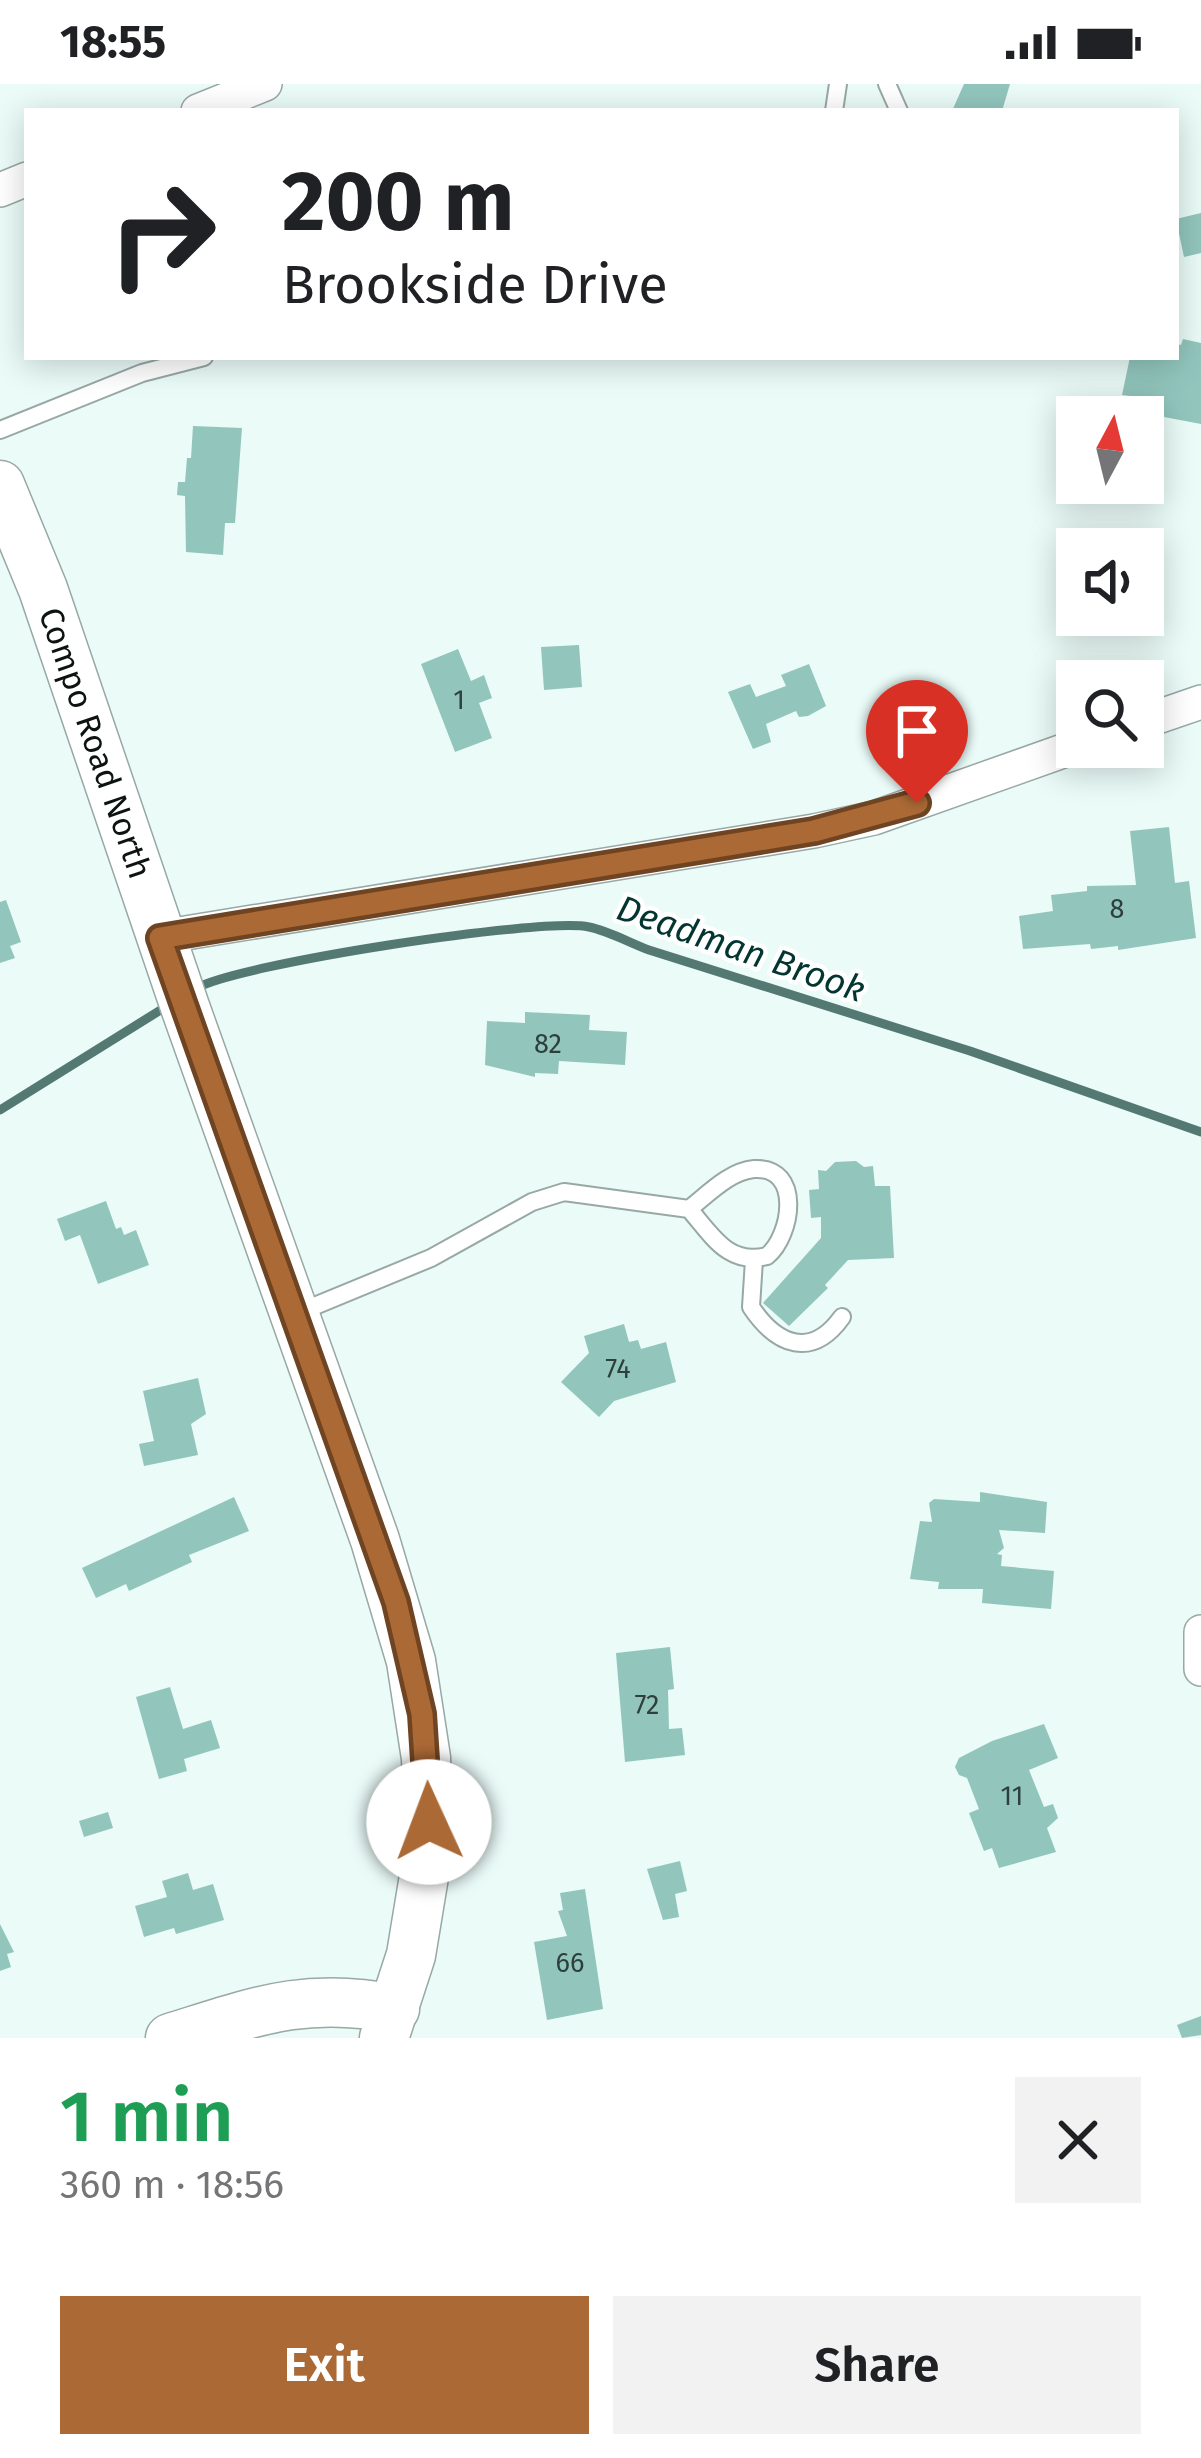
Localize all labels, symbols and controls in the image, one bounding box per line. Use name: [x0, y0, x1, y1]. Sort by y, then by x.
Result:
text: 18:55: [60, 15, 166, 69]
text: 200 m: [282, 151, 515, 252]
icon: right: [84, 156, 240, 312]
text: Brookside Drive: [282, 253, 668, 317]
north arrow: [1056, 396, 1164, 504]
map controls: [1056, 396, 1164, 768]
button: sound: [1056, 528, 1164, 636]
street label: Compo Road North: [30, 602, 160, 884]
button: search: [1056, 660, 1164, 768]
pin: [866, 680, 968, 803]
house number: 1: [453, 684, 465, 716]
icon: arrive: [884, 698, 950, 764]
water label: Deadman Brook: [611, 886, 871, 1012]
house number: 8: [1110, 893, 1124, 925]
house number: 82: [534, 1028, 562, 1060]
house number: 74: [605, 1353, 631, 1385]
house number: 72: [635, 1689, 659, 1721]
position arrow: [366, 1759, 492, 1885]
house number: 11: [1000, 1780, 1024, 1812]
house number: 66: [556, 1947, 584, 1979]
text: 1 min: [60, 2074, 233, 2160]
button: close: [1015, 2077, 1141, 2203]
text: 360 m · 18:56: [60, 2162, 284, 2208]
button: Exit: [60, 2296, 589, 2434]
button: Share: [613, 2296, 1141, 2434]

